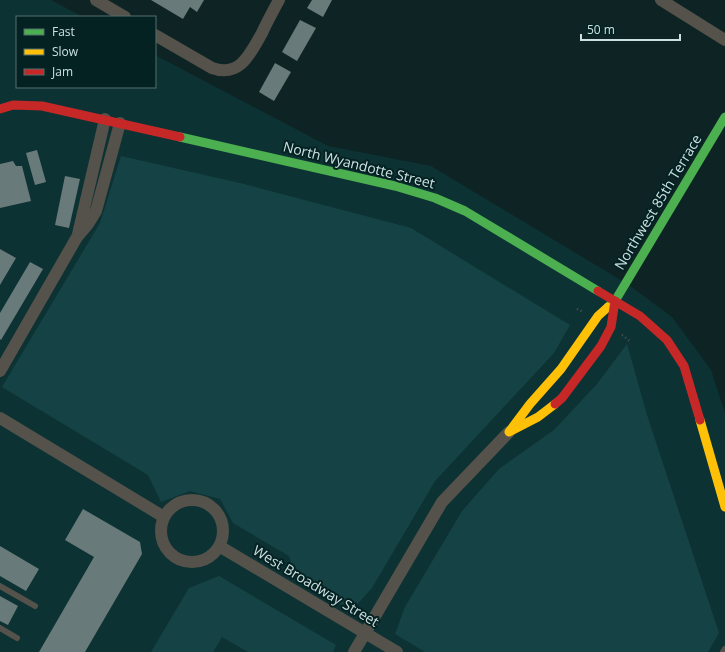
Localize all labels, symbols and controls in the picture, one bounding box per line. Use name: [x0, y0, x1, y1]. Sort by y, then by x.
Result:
legend: [16, 16, 156, 88]
scale bar: [581, 16, 680, 42]
text: 50 m: [587, 21, 615, 38]
text: Fast: [52, 23, 75, 40]
text: Slow: [52, 43, 79, 60]
text: Jam: [51, 63, 73, 80]
street label: Northwest 85th Terrace: [610, 130, 706, 273]
street label: North Wyandotte Street: [281, 136, 437, 193]
street label: West Broadway Street: [250, 540, 383, 631]

